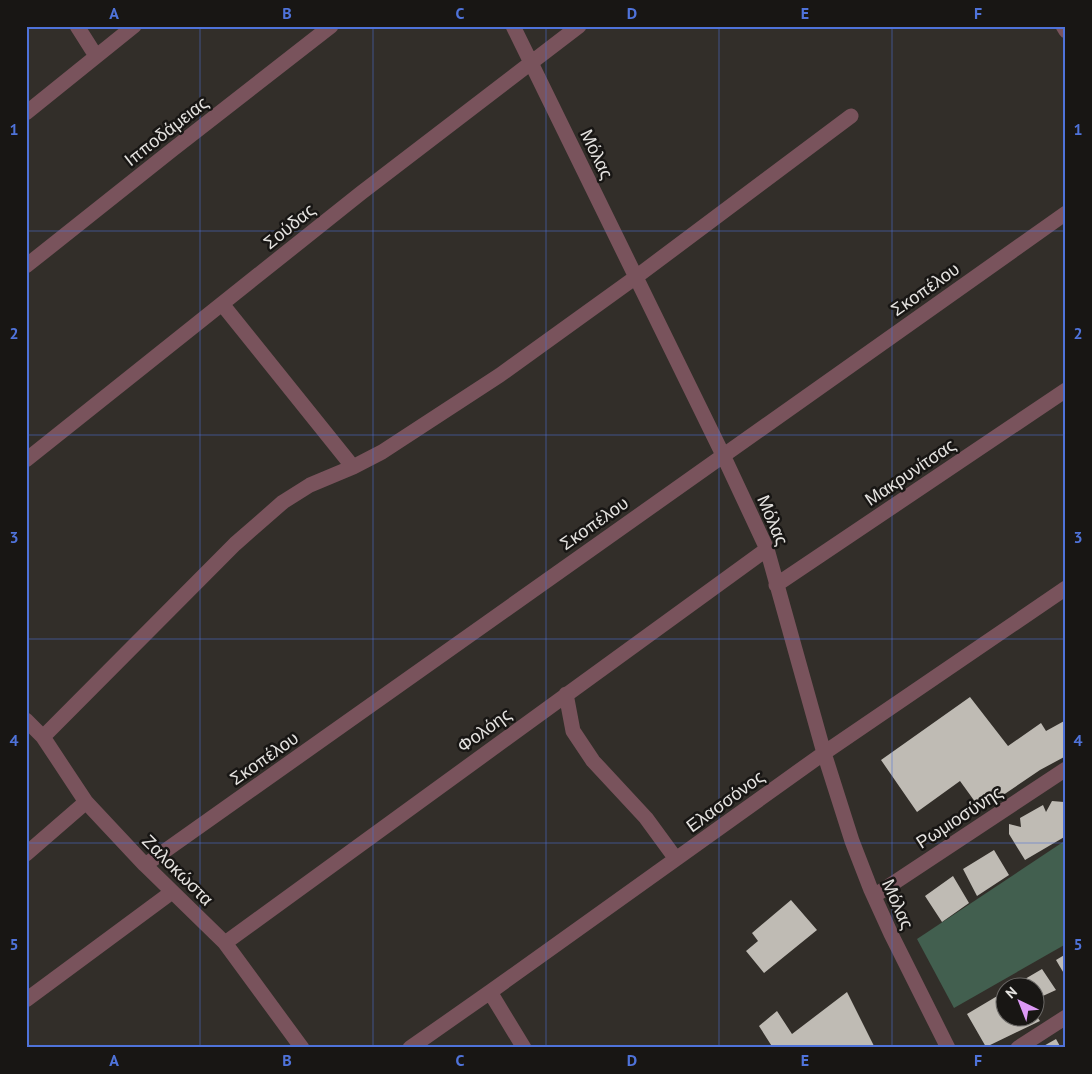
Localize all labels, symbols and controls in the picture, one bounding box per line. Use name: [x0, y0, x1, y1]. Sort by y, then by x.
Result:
text: A: [109, 3, 119, 23]
text: B: [282, 3, 292, 23]
text: C: [456, 3, 465, 23]
text: D: [627, 3, 637, 23]
text: E: [801, 3, 809, 23]
text: F: [974, 3, 982, 23]
street label: Ιπποδάμειας: [119, 91, 213, 171]
text: 1: [9, 119, 19, 139]
text: 1: [1073, 119, 1083, 139]
street label: Μόλας: [575, 125, 619, 183]
street label: Σούδας: [258, 198, 320, 254]
street label: Σκοπέλου: [886, 257, 964, 321]
text: 2: [9, 323, 19, 343]
text: 2: [1073, 323, 1083, 343]
street label: Μακρυνίτσας: [860, 433, 960, 511]
street label: Σκοπέλου: [555, 491, 633, 555]
street label: Μόλας: [752, 491, 794, 549]
text: 3: [9, 527, 19, 547]
text: 3: [1073, 527, 1083, 547]
street label: Φολόης: [452, 702, 516, 757]
street label: Σκοπέλου: [225, 726, 303, 790]
text: 4: [9, 730, 19, 750]
text: 4: [1073, 730, 1083, 750]
street label: Ελασσόνος: [681, 765, 769, 837]
street label: Ρωμιοσύνης: [911, 780, 1007, 854]
street label: Ζαλοκώστα: [138, 830, 218, 910]
street label: Μόλας: [877, 875, 919, 933]
text: 5: [9, 934, 19, 954]
text: 5: [1073, 934, 1083, 954]
north arrow: [994, 976, 1044, 1026]
text: N: [1002, 983, 1021, 1002]
text: A: [109, 1050, 119, 1070]
text: B: [282, 1050, 292, 1070]
text: C: [456, 1050, 465, 1070]
text: D: [627, 1050, 637, 1070]
text: E: [801, 1050, 809, 1070]
text: F: [974, 1050, 982, 1070]

